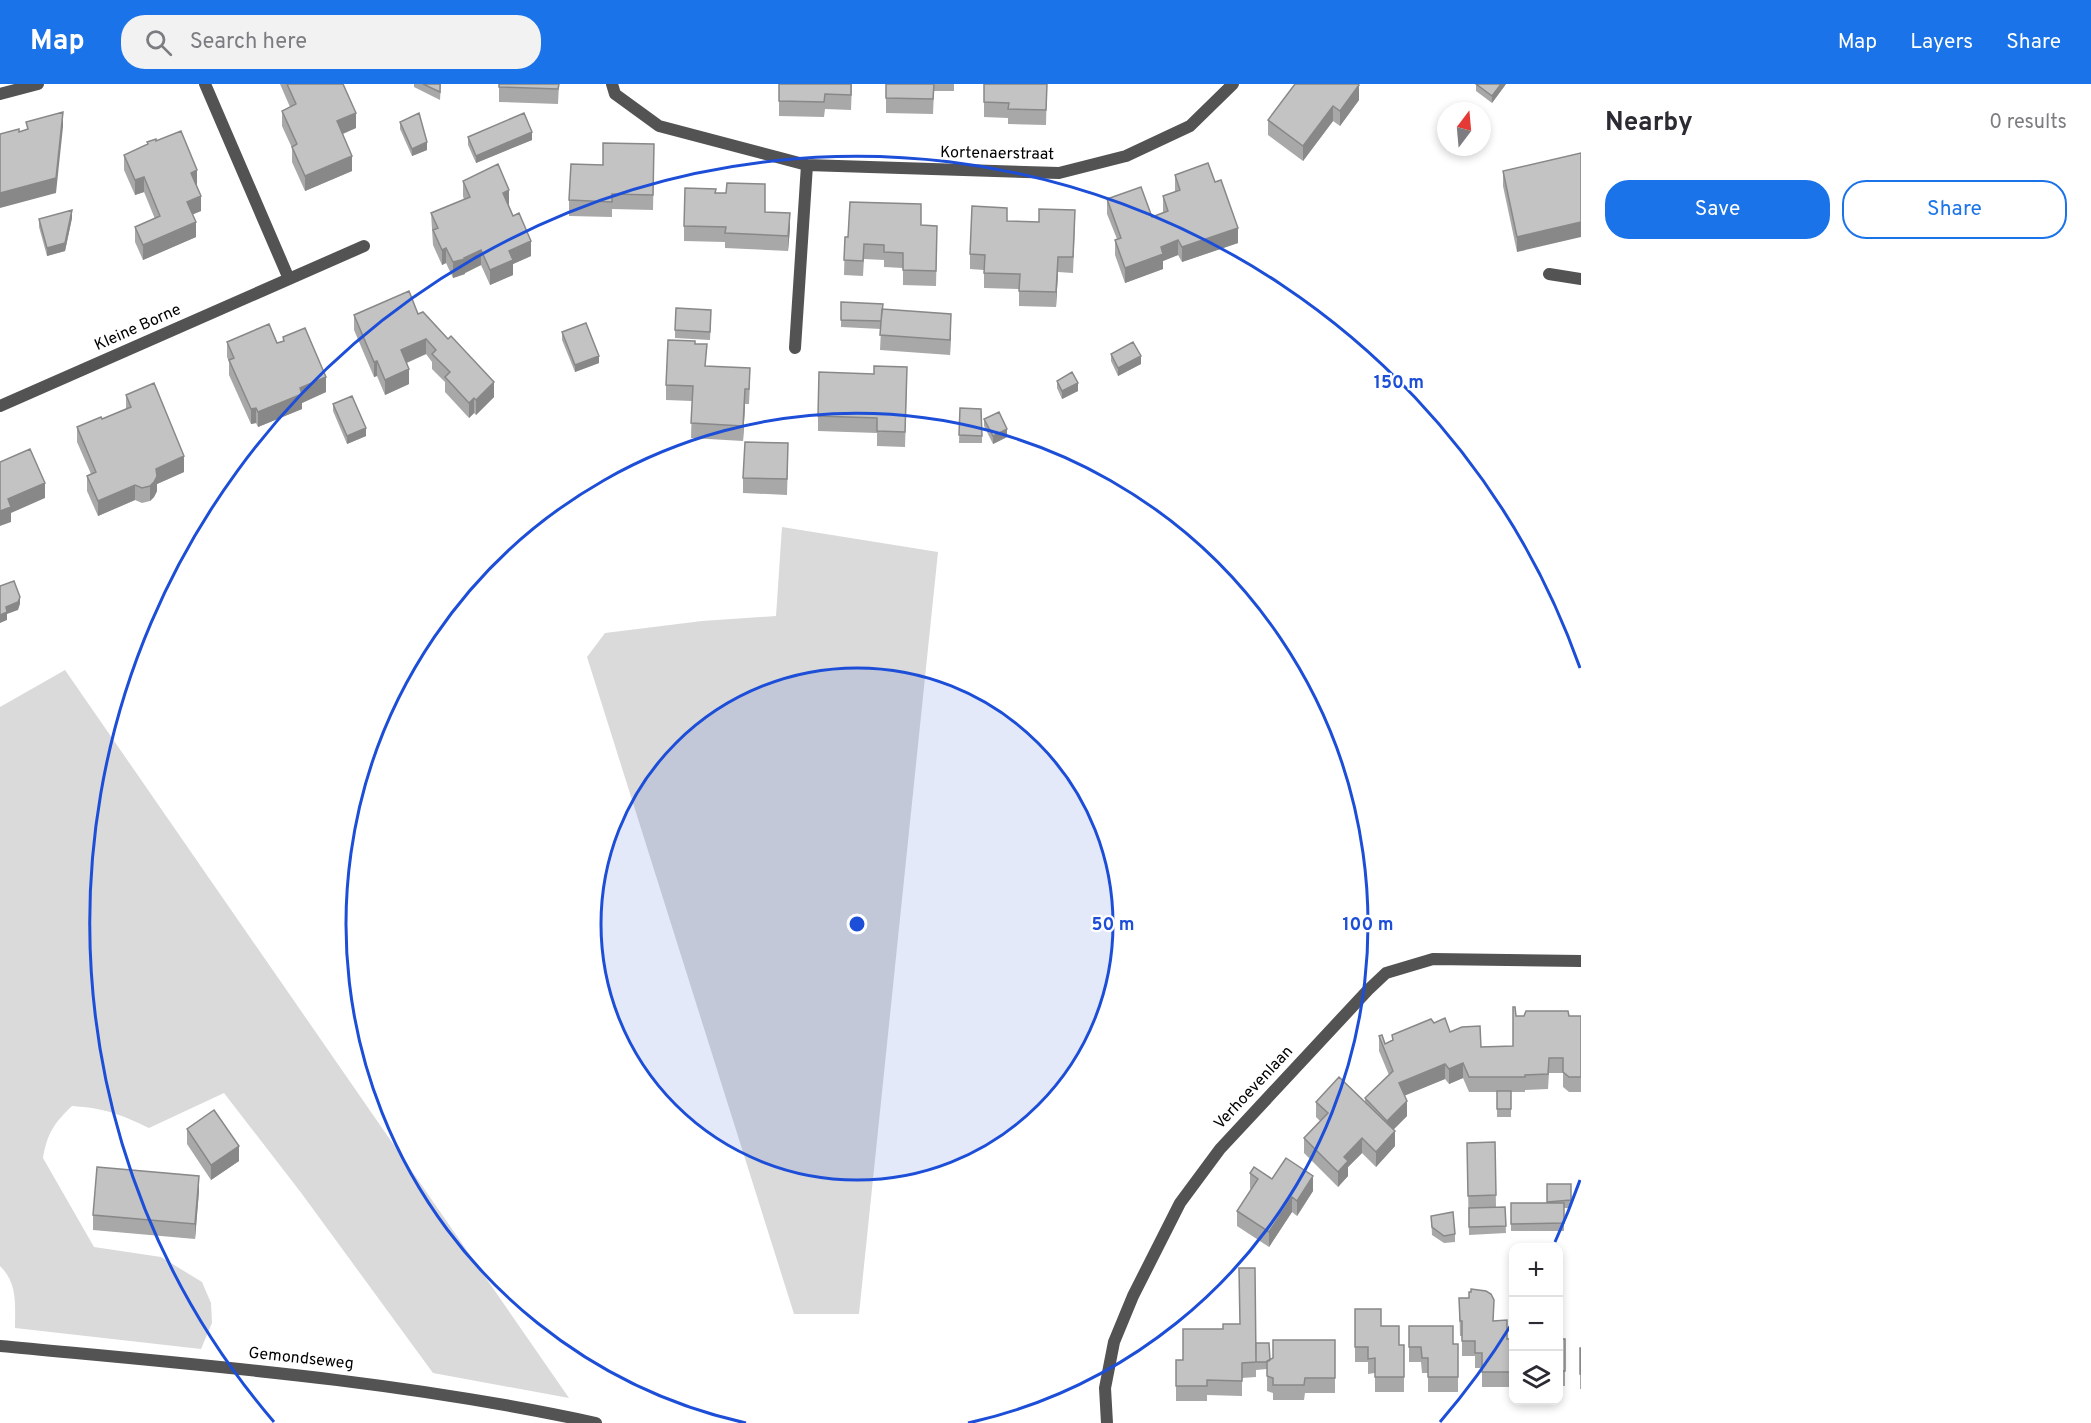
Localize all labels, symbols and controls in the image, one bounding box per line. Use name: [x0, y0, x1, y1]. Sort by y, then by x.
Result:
search box: [121, 15, 541, 69]
text: Map: [30, 24, 85, 60]
icon: search: [142, 26, 175, 59]
text: Search here: [190, 29, 307, 56]
text: Map: [1838, 29, 1877, 56]
text: Layers: [1910, 29, 1973, 56]
text: Share: [2006, 29, 2061, 56]
north arrow: [1437, 102, 1491, 156]
text: Nearby: [1605, 107, 1693, 140]
text: 0 results: [1989, 110, 2067, 136]
street label: Kortenaerstraat: [940, 143, 1054, 165]
button: Save: [1605, 180, 1830, 239]
button: Share: [1842, 180, 2067, 239]
street label: Kleine Borne: [92, 300, 184, 356]
text: 150 m: [1374, 372, 1424, 395]
centre of rings: [847, 914, 867, 934]
text: 50 m: [1091, 914, 1135, 937]
text: 100 m: [1342, 914, 1394, 937]
street label: Verhoevenlaan: [1210, 1042, 1298, 1134]
map controls: [1509, 1243, 1563, 1405]
button: +: [1509, 1243, 1563, 1297]
button: −: [1509, 1297, 1563, 1351]
street label: Gemondseweg: [247, 1344, 355, 1374]
button: layers: [1509, 1351, 1563, 1405]

